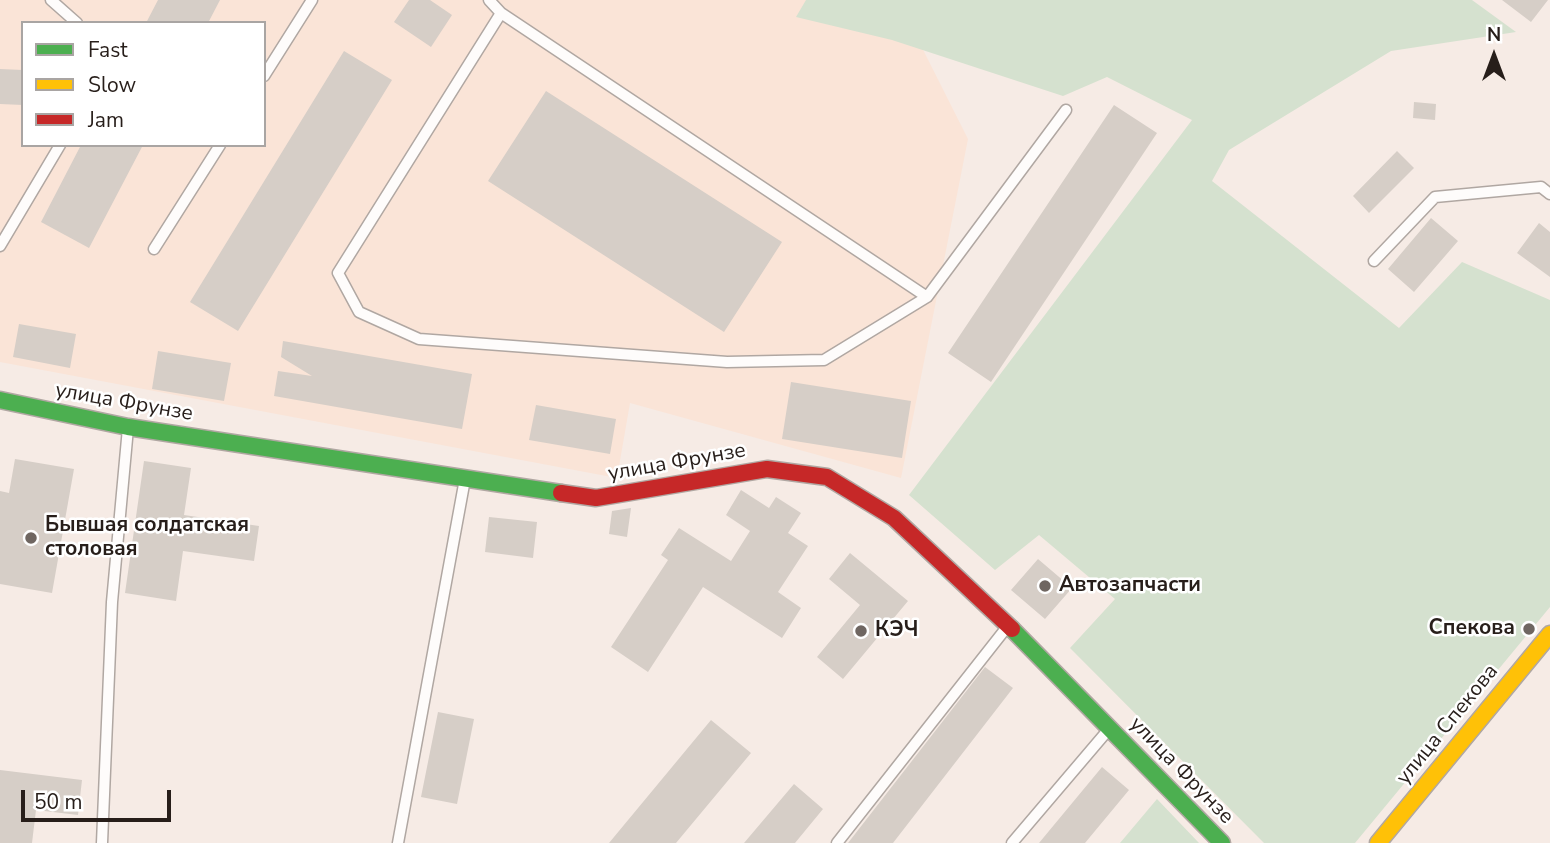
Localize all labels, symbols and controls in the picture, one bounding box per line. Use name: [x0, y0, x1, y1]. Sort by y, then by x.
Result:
legend: [21, 21, 266, 147]
north arrow: [1459, 21, 1529, 91]
text: N: [1487, 22, 1501, 48]
text: Fast: [88, 36, 128, 64]
text: Slow: [88, 71, 136, 99]
text: Jam: [88, 106, 124, 134]
street label: улица Фрунзе: [53, 379, 195, 427]
street label: улица Фрунзе: [606, 439, 748, 487]
place label: Бывшая солдатская столовая: [45, 513, 249, 563]
marker: Бывшая солдатская столовая: [23, 530, 39, 546]
place label: Автозапчасти: [1059, 573, 1201, 599]
marker: Автозапчасти: [1037, 578, 1053, 594]
place label: Спекова: [1429, 616, 1515, 642]
place label: КЭЧ: [875, 618, 918, 644]
marker: Спекова: [1521, 621, 1537, 637]
marker: КЭЧ: [853, 623, 869, 639]
street label: улица Спекова: [1392, 660, 1504, 790]
street label: улица Фрунзе: [1124, 712, 1238, 830]
scale bar: [24, 776, 175, 820]
text: 50 m: [34, 788, 83, 816]

